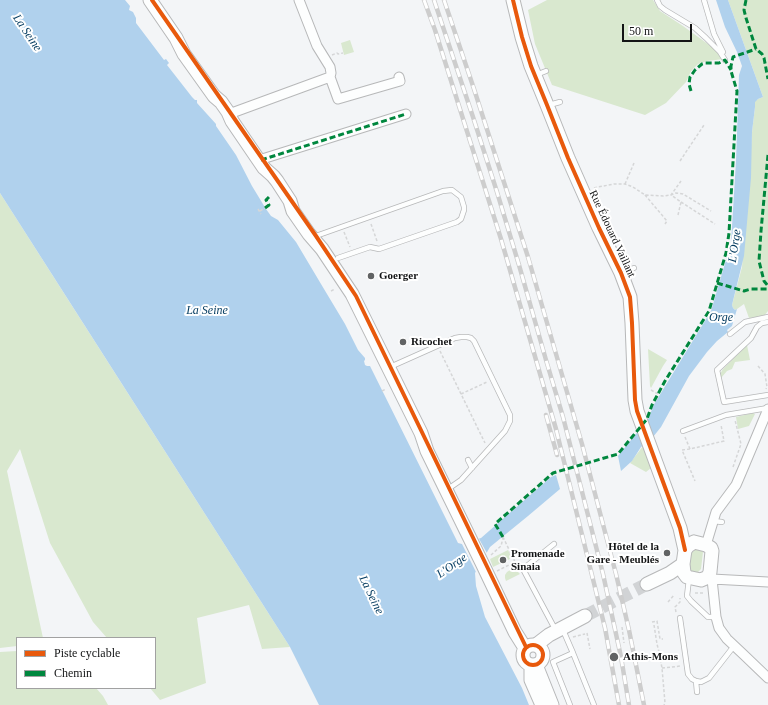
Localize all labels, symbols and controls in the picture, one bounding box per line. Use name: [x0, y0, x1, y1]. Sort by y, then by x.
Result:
water label: La Seine: [9, 12, 45, 54]
scale bar: [624, 16, 694, 42]
text: 50 m: [629, 24, 653, 38]
street label: Rue Édouard Vaillant: [586, 188, 638, 280]
water label: L'Orge: [726, 228, 744, 264]
place label: Goerger: [379, 269, 418, 283]
marker: Goerger: [366, 271, 376, 281]
water label: La Seine: [186, 304, 228, 318]
water label: Orge: [709, 311, 733, 325]
place label: Ricochet: [411, 335, 452, 349]
marker: Ricochet: [398, 337, 408, 347]
place label: Hôtel de la Gare - Meublés: [586, 540, 659, 566]
place label: Promenade Sinaia: [511, 547, 565, 573]
marker: Hôtel de la Gare - Meublés: [662, 548, 672, 558]
water label: L'Orge: [434, 551, 470, 581]
marker: Promenade Sinaia: [498, 555, 508, 565]
water label: La Seine: [355, 573, 387, 617]
legend: [16, 637, 156, 689]
text: Piste cyclable: [54, 646, 120, 660]
place label: Athis-Mons: [623, 650, 678, 664]
marker: Athis-Mons: [608, 651, 620, 663]
text: Chemin: [54, 666, 92, 680]

